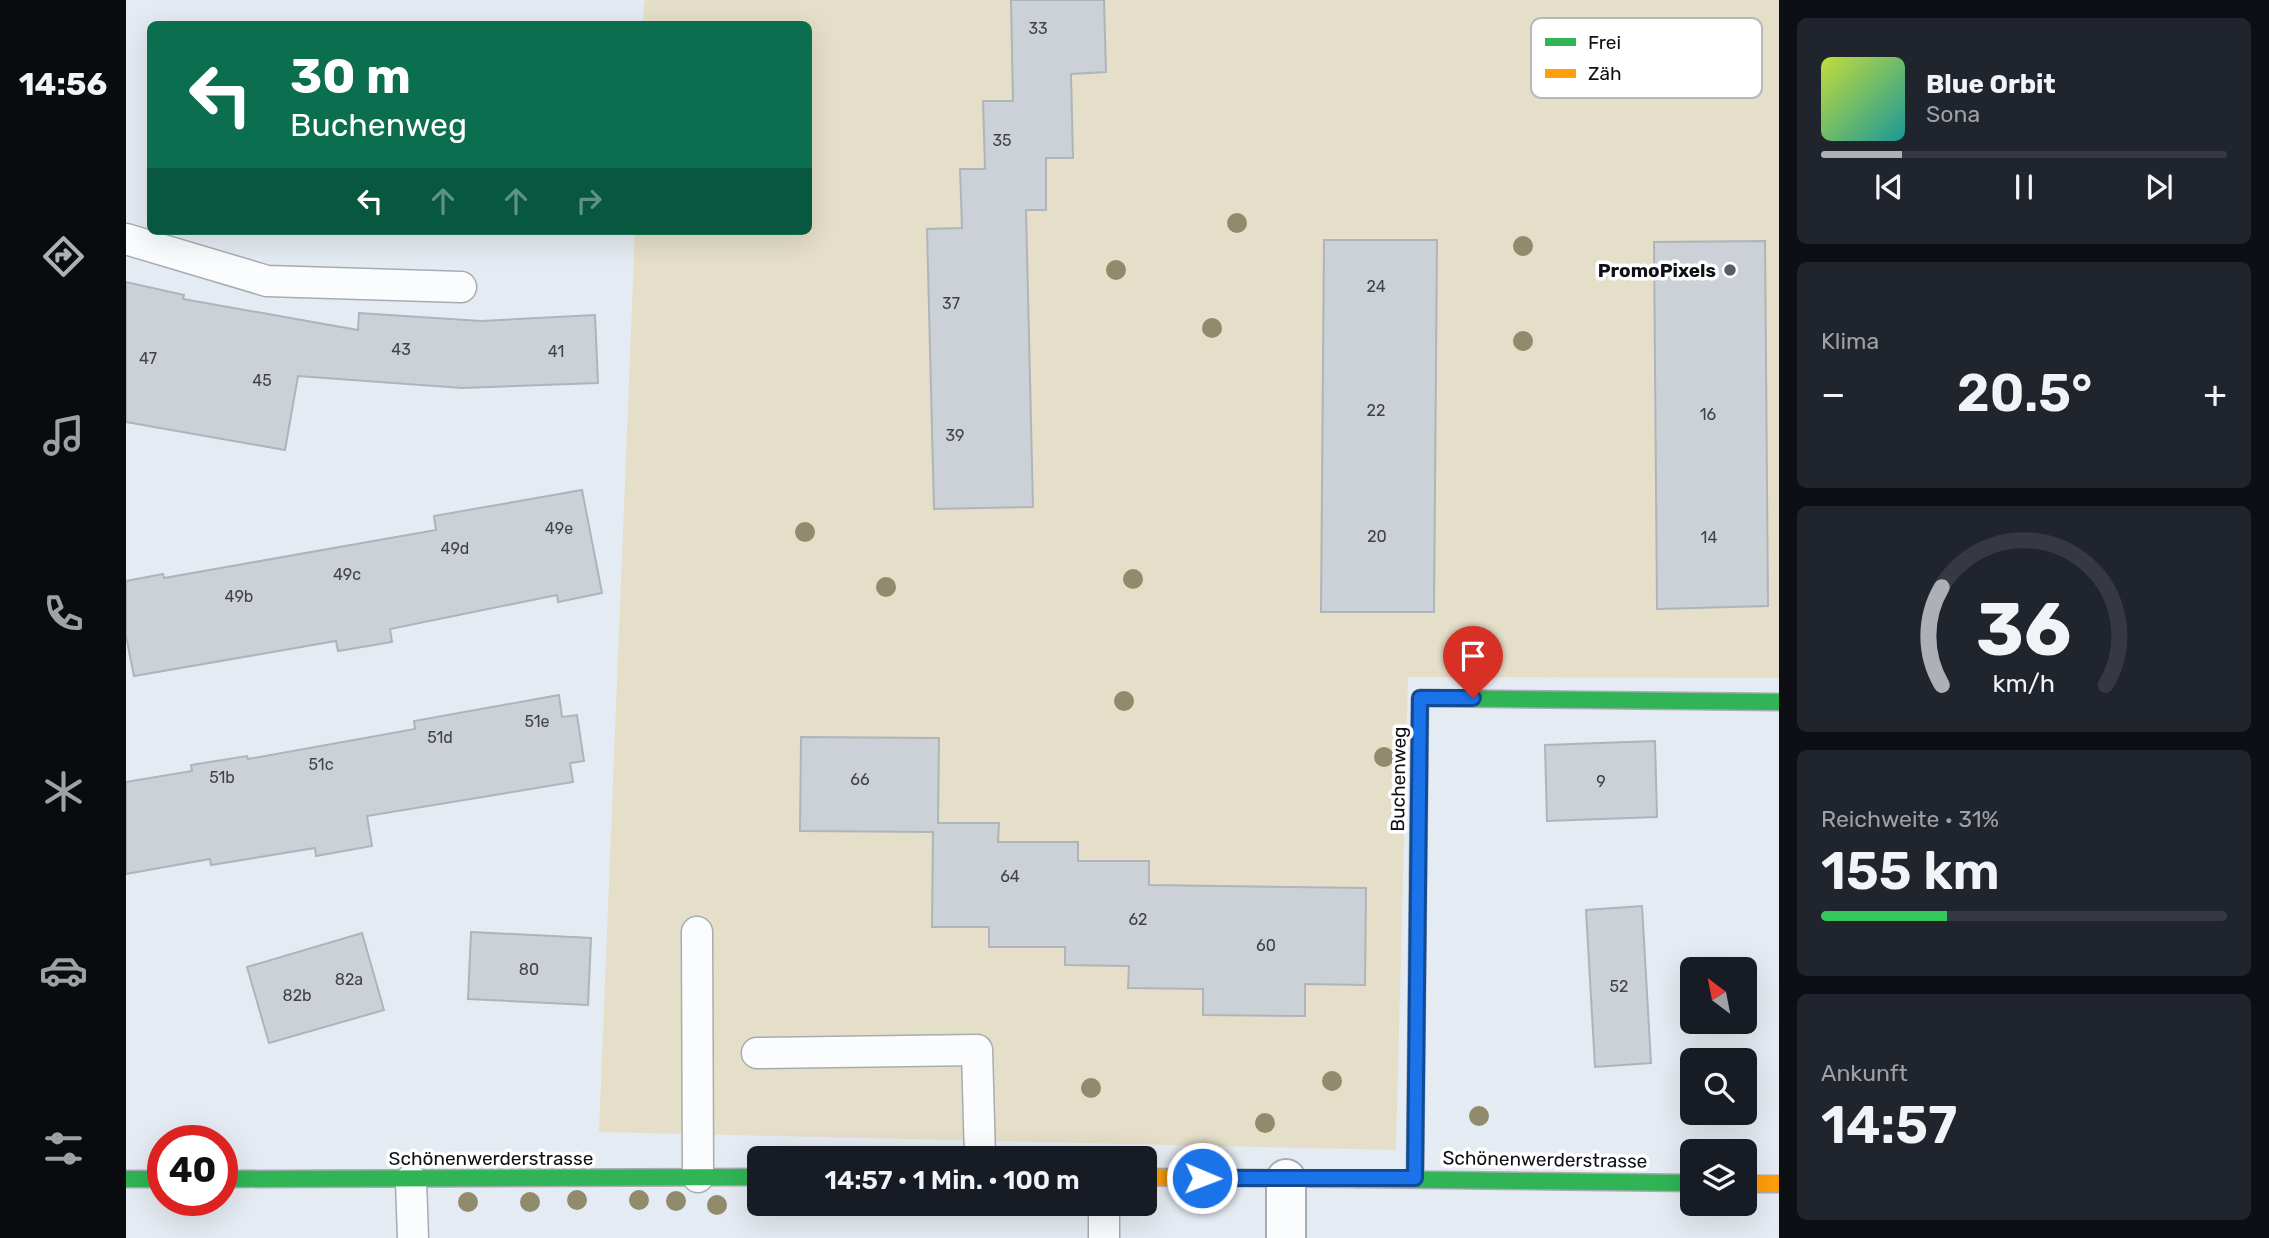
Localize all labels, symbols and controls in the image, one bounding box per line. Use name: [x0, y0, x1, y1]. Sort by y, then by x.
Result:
legend: [1531, 18, 1762, 98]
house number: 33: [1028, 19, 1048, 38]
text: Frei: [1588, 31, 1621, 54]
text: 30 m: [290, 47, 411, 105]
icon: left: [175, 49, 266, 140]
text: Zäh: [1588, 62, 1621, 85]
text: 14:56: [19, 65, 107, 103]
text: Blue Orbit: [1926, 69, 2056, 100]
text: Sona: [1926, 100, 1980, 128]
text: Buchenweg: [290, 106, 467, 144]
house number: 35: [992, 131, 1012, 150]
icon: previous: [1870, 168, 1908, 206]
icon: pause: [2005, 168, 2043, 206]
icon: next: [2140, 168, 2178, 206]
icon: left: [351, 182, 389, 220]
icon: ahead: [424, 182, 462, 220]
icon: ahead: [497, 182, 535, 220]
icon: right: [570, 182, 608, 220]
icon: directions: [39, 232, 88, 281]
place label: PromoPixels: [1598, 259, 1716, 282]
marker: PromoPixels: [1722, 262, 1738, 278]
house number: 24: [1366, 277, 1386, 296]
house number: 37: [942, 294, 960, 313]
text: Klima: [1821, 327, 1879, 355]
house number: 43: [391, 340, 411, 359]
house number: 41: [548, 342, 564, 361]
house number: 47: [139, 349, 157, 368]
text: 20.5°: [1957, 362, 2092, 424]
house number: 45: [252, 371, 272, 390]
text: −: [1821, 371, 1846, 417]
text: +: [2203, 371, 2227, 417]
house number: 22: [1367, 401, 1385, 420]
house number: 16: [1700, 405, 1717, 424]
icon: music: [39, 411, 88, 460]
house number: 39: [945, 426, 965, 445]
house number: 49e: [545, 519, 573, 538]
house number: 20: [1367, 527, 1387, 546]
house number: 14: [1701, 528, 1717, 547]
house number: 49d: [441, 539, 469, 558]
house number: 49c: [333, 565, 361, 584]
house number: 49b: [225, 587, 253, 606]
text: 36: [1976, 587, 2072, 673]
icon: phone: [39, 589, 88, 638]
pin: [1443, 626, 1503, 698]
icon: arrive: [1454, 637, 1492, 675]
text: km/h: [1993, 669, 2055, 698]
house number: 51e: [524, 712, 550, 731]
street label: Buchenweg: [1386, 726, 1411, 832]
house number: 51d: [427, 728, 453, 747]
house number: 51c: [309, 755, 334, 774]
icon: climate: [39, 767, 88, 816]
house number: 51b: [209, 768, 235, 787]
house number: 66: [850, 770, 870, 789]
house number: 9: [1596, 772, 1606, 791]
text: Reichweite · 31%: [1821, 805, 1999, 833]
text: 155 km: [1821, 840, 2000, 902]
house number: 64: [1000, 867, 1020, 886]
house number: 62: [1128, 910, 1148, 929]
house number: 60: [1256, 936, 1276, 955]
icon: car: [39, 946, 88, 995]
north arrow: [1680, 957, 1757, 1034]
map controls: [1680, 957, 1757, 1216]
house number: 80: [519, 960, 539, 979]
house number: 82a: [335, 970, 363, 989]
house number: 52: [1610, 977, 1628, 996]
house number: 82b: [282, 986, 312, 1005]
button: search: [1680, 1048, 1757, 1125]
text: Ankunft: [1821, 1059, 1908, 1087]
text: 14:57: [1821, 1094, 1957, 1156]
icon: filters: [39, 1124, 88, 1173]
speed limit sign: 40: [147, 1125, 238, 1216]
button: layers: [1680, 1139, 1757, 1216]
position arrow: [1165, 1141, 1239, 1215]
street label: Schönenwerderstrasse: [1442, 1146, 1648, 1173]
street label: Schönenwerderstrasse: [389, 1147, 593, 1170]
text: 14:57 · 1 Min. · 100 m: [824, 1165, 1080, 1196]

